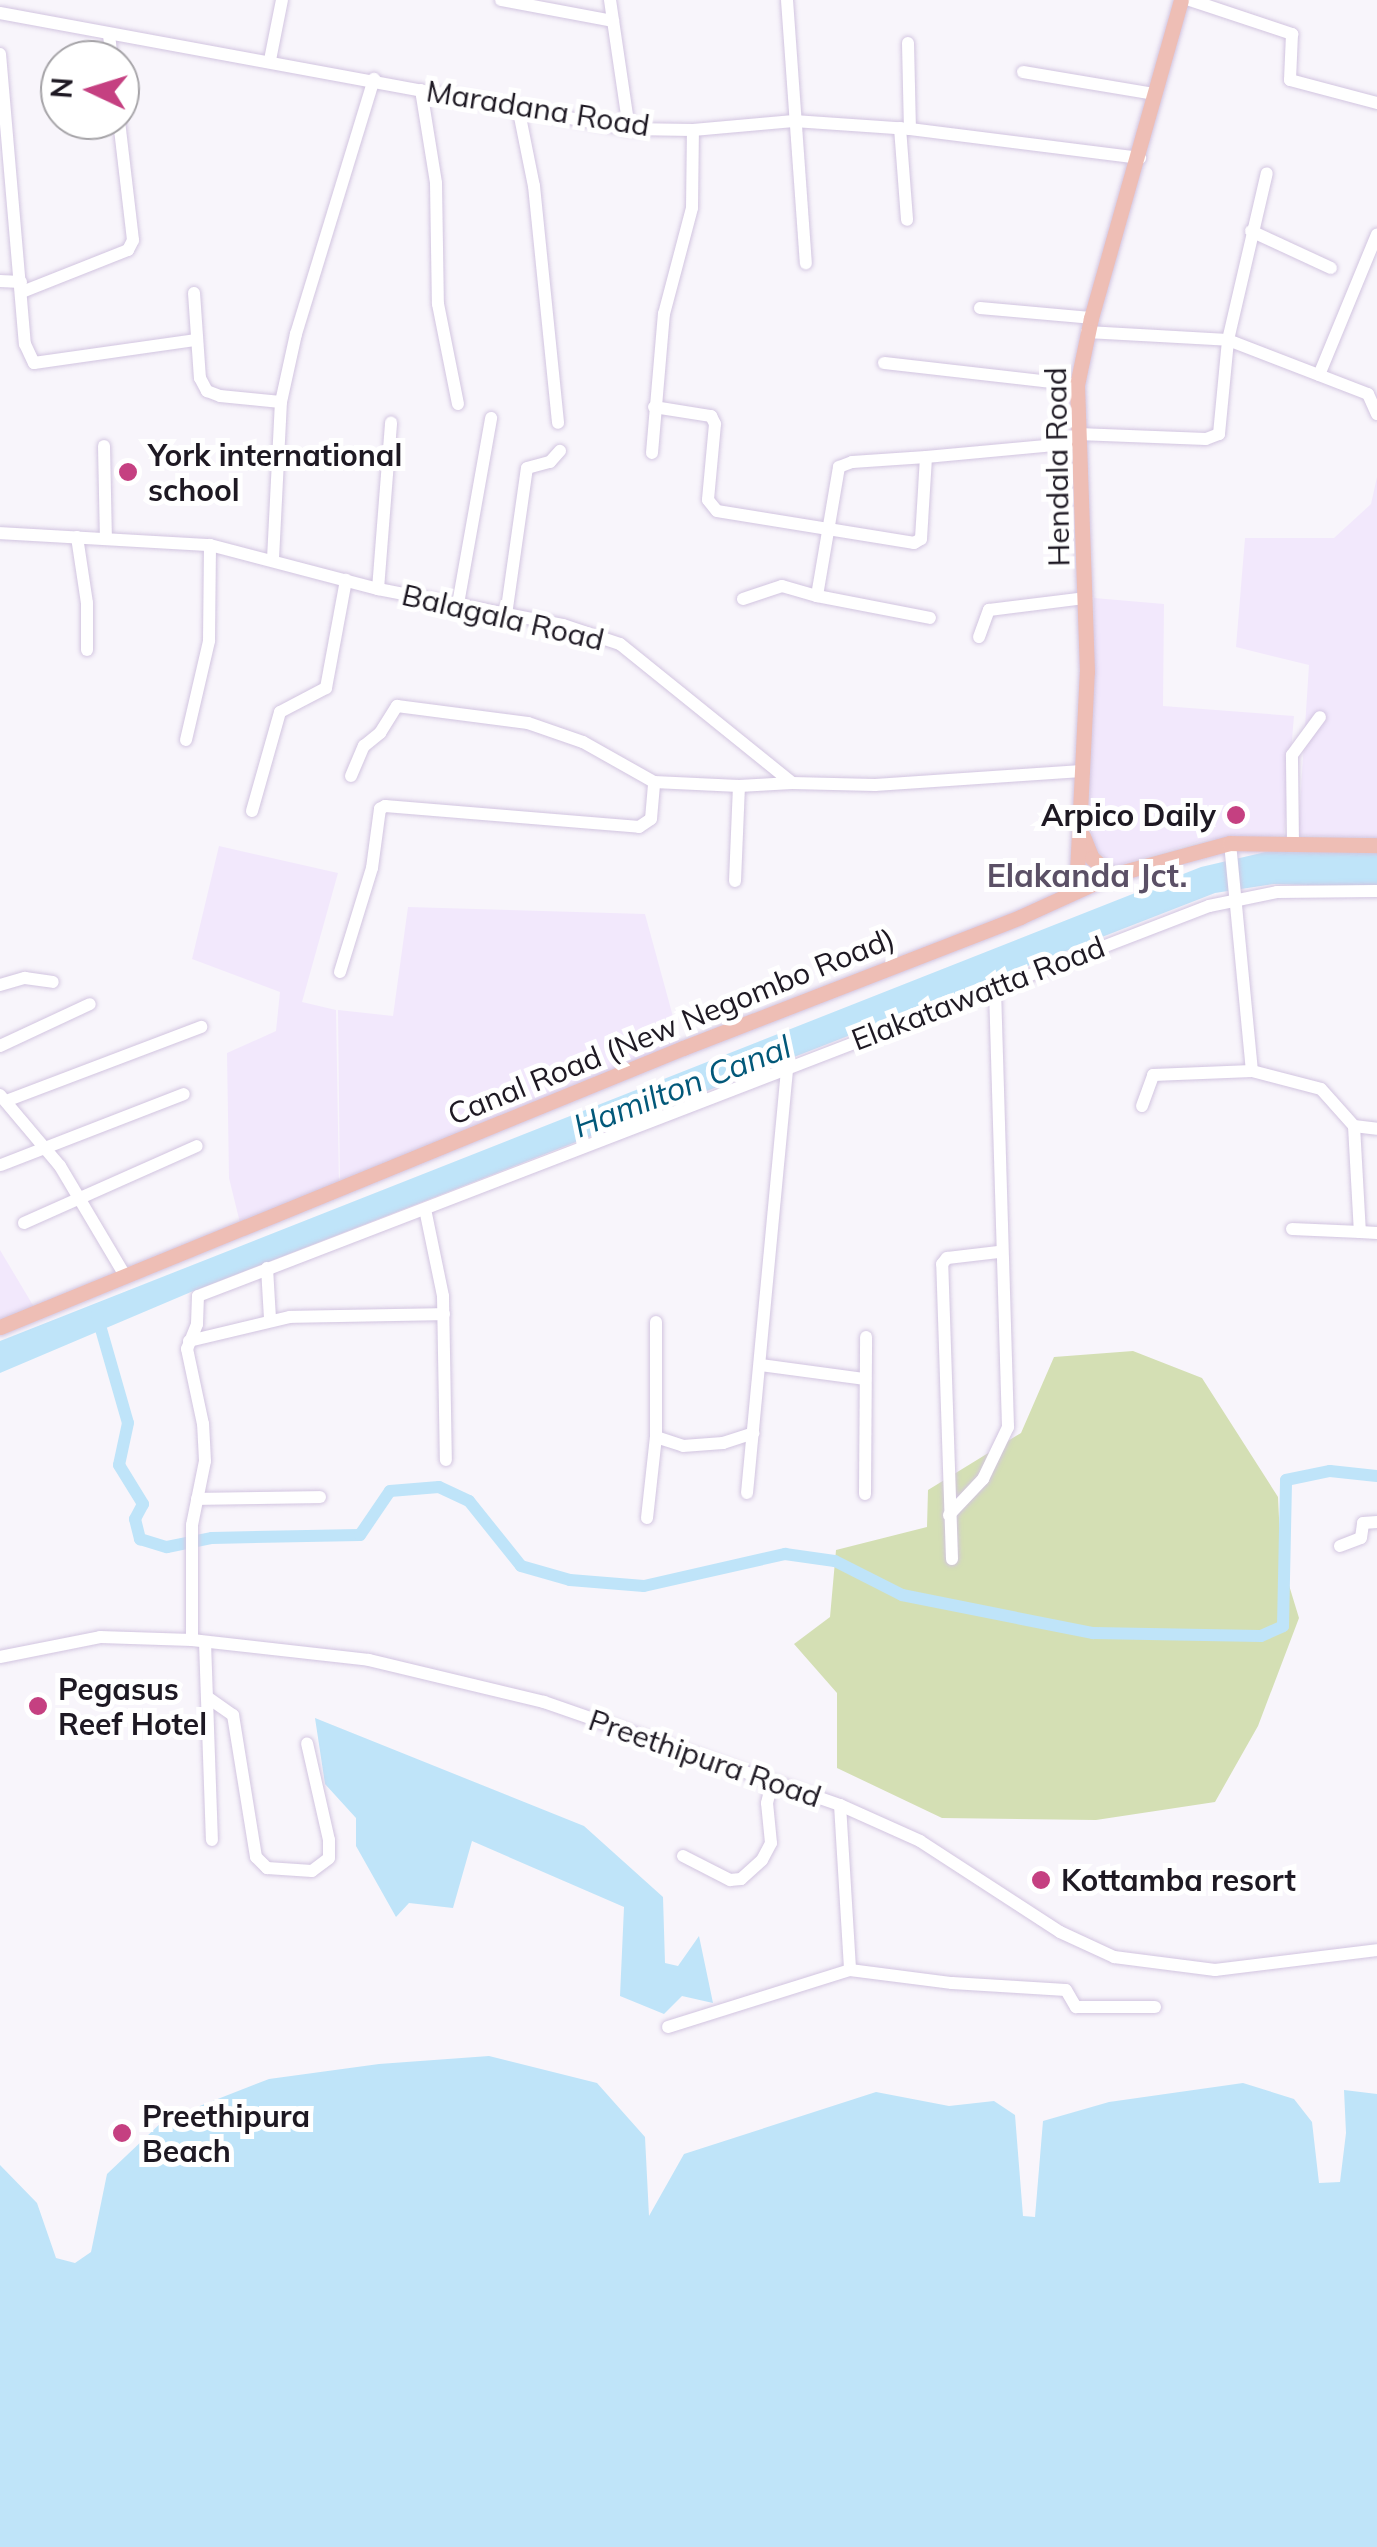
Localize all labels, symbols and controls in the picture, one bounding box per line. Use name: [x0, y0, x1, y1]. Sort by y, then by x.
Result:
north arrow: [40, 40, 140, 140]
street label: Maradana Road: [424, 73, 652, 143]
text: N: [43, 76, 80, 100]
street label: Hendala Road: [1037, 367, 1077, 567]
place label: York international school: [148, 437, 402, 508]
marker: York international school: [117, 461, 139, 483]
street label: Balagala Road: [399, 576, 607, 658]
place label: Arpico Daily: [1041, 797, 1216, 833]
marker: Arpico Daily: [1225, 804, 1247, 826]
district label: Elakanda Jct.: [987, 856, 1187, 894]
street label: Canal Road (New Negombo Road): [443, 920, 899, 1132]
street label: Elakatawatta Road: [846, 928, 1110, 1058]
water label: Hamilton Canal: [568, 1027, 796, 1145]
place label: Pegasus Reef Hotel: [58, 1671, 207, 1742]
marker: Pegasus Reef Hotel: [27, 1695, 49, 1717]
street label: Preethipura Road: [584, 1701, 826, 1815]
place label: Kottamba resort: [1061, 1862, 1296, 1898]
marker: Kottamba resort: [1030, 1869, 1052, 1891]
place label: Preethipura Beach: [142, 2098, 310, 2168]
marker: Preethipura Beach: [111, 2122, 133, 2144]

